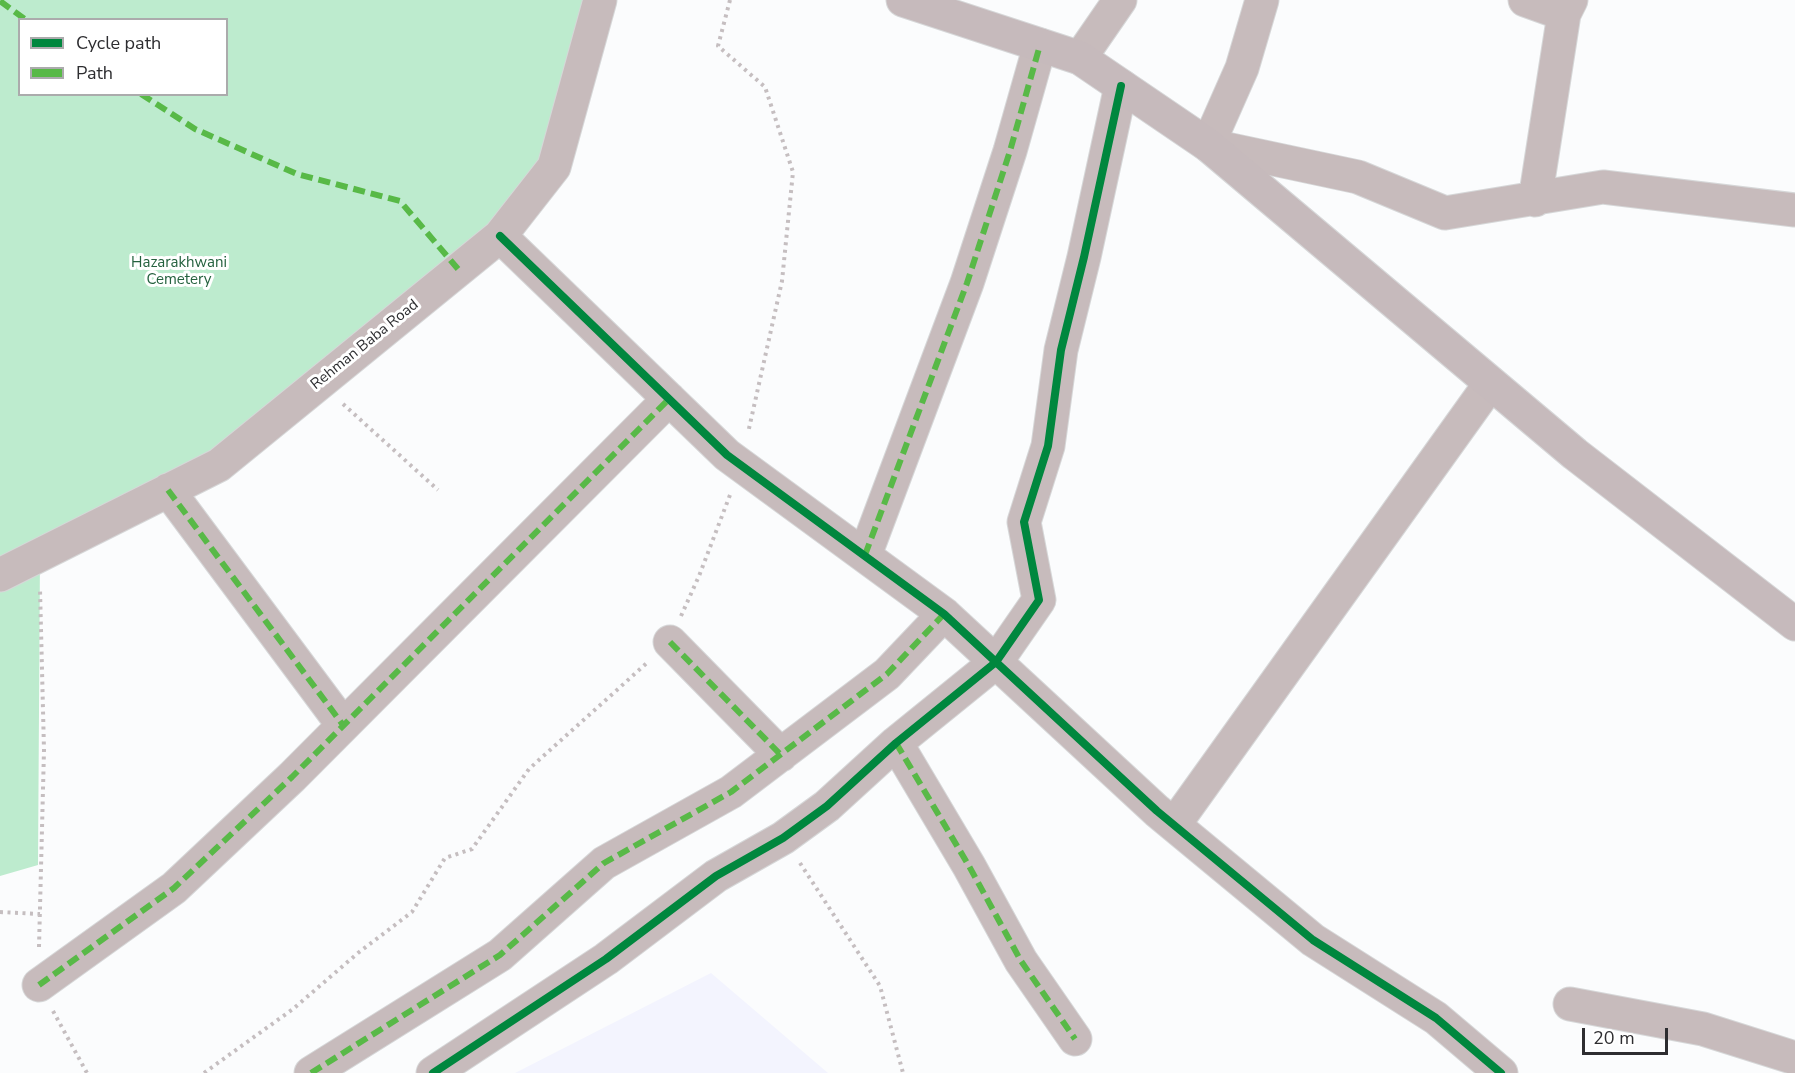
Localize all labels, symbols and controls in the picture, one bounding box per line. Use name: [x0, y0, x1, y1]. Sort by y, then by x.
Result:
legend: [18, 18, 228, 96]
text: Cycle path: [76, 31, 161, 55]
text: Path: [76, 61, 113, 85]
park label: Hazarakhwani Cemetery: [131, 254, 227, 289]
street label: Rehman Baba Road: [308, 296, 422, 394]
scale bar: [1585, 1016, 1670, 1054]
text: 20 m: [1593, 1026, 1635, 1050]

